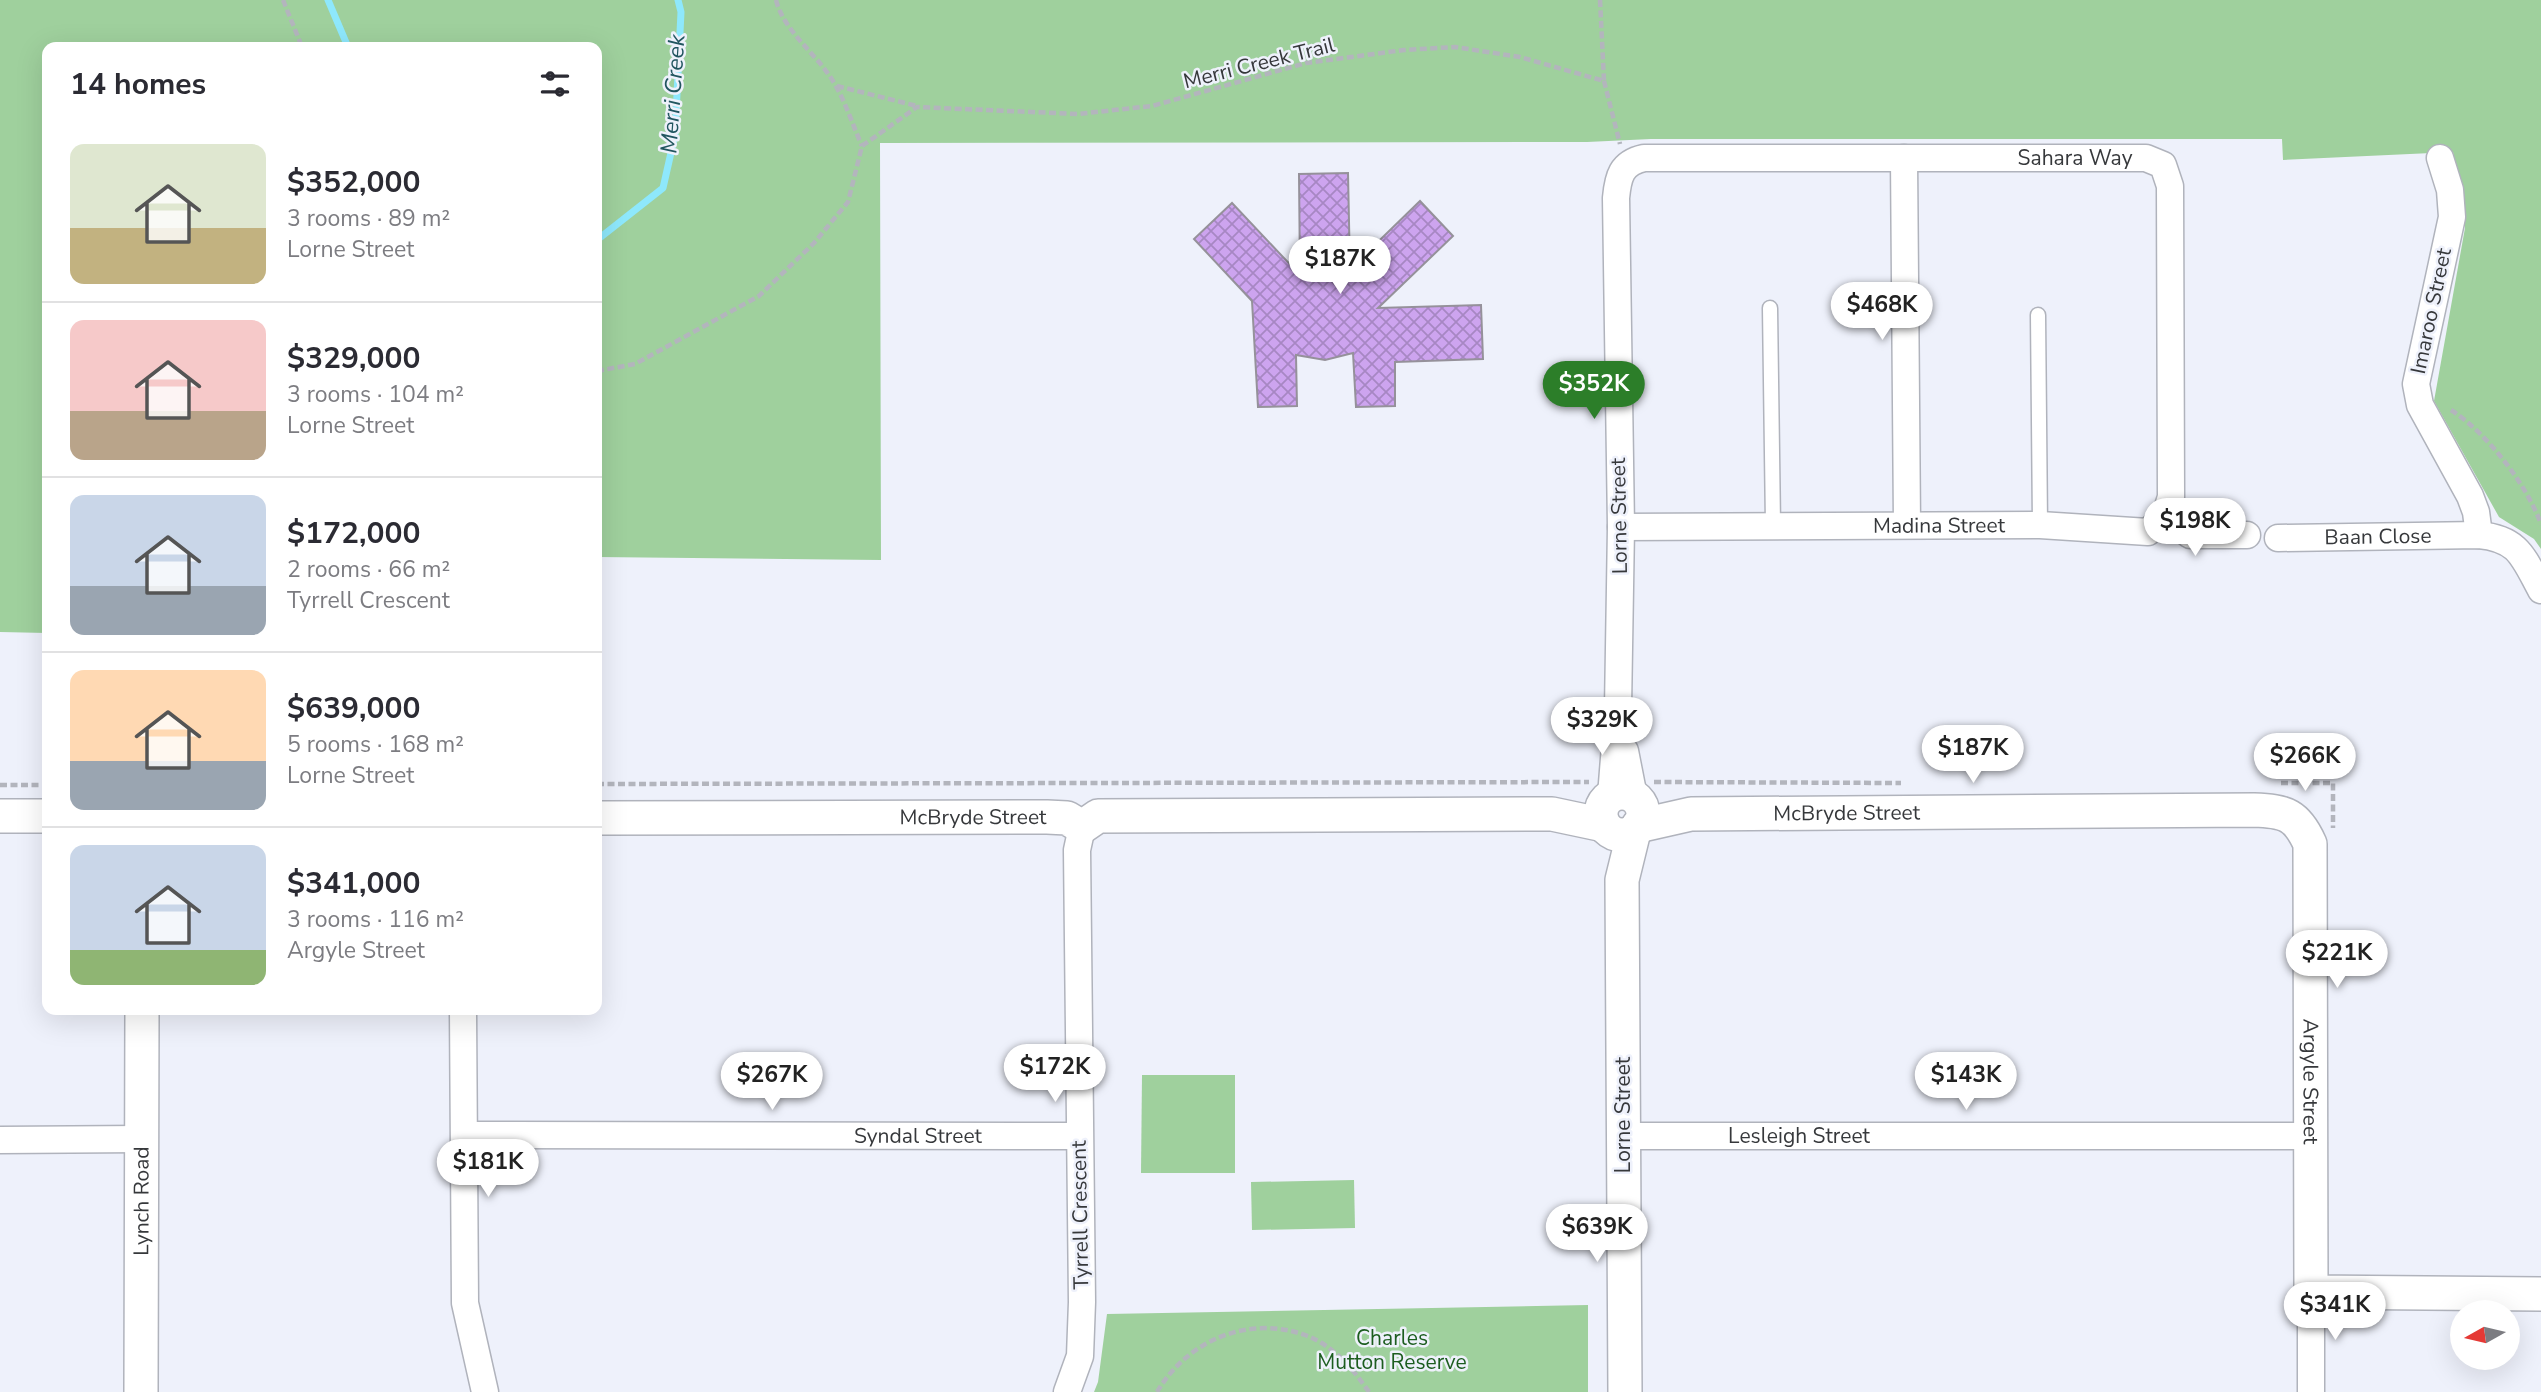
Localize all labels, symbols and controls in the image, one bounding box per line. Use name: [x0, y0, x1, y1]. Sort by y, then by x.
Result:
street label: Merri Creek Trail: [1180, 30, 1338, 95]
water label: Merri Creek: [653, 33, 693, 155]
text: 14 homes: [70, 64, 206, 105]
icon: filters: [536, 65, 574, 103]
street label: Sahara Way: [2018, 144, 2133, 172]
text: $352,000: [287, 162, 420, 203]
icon: home: [126, 172, 210, 256]
text: 3 rooms · 89 m²: [287, 203, 450, 234]
text: Lorne Street: [287, 234, 414, 265]
pin: $187K: [1291, 236, 1389, 296]
text: $187K: [1305, 243, 1375, 274]
street label: Imaroo Street: [2404, 245, 2458, 376]
pin: $468K: [1833, 282, 1931, 342]
text: $468K: [1847, 289, 1917, 320]
text: $329,000: [287, 338, 420, 379]
icon: home: [126, 348, 210, 432]
pin: $352K: [1545, 362, 1643, 421]
text: $352K: [1559, 368, 1629, 399]
text: 3 rooms · 104 m²: [287, 379, 464, 410]
text: Lorne Street: [287, 410, 414, 441]
street label: Lorne Street: [1604, 457, 1634, 574]
pin: $198K: [2146, 498, 2244, 558]
text: $198K: [2160, 505, 2230, 536]
street label: Madina Street: [1873, 511, 2006, 540]
text: $172,000: [287, 513, 420, 554]
street label: Baan Close: [2324, 522, 2432, 551]
icon: home: [126, 523, 210, 607]
text: 2 rooms · 66 m²: [287, 554, 450, 585]
text: Tyrrell Crescent: [287, 585, 450, 616]
text: $639,000: [287, 688, 420, 729]
icon: home: [126, 698, 210, 782]
pin: $329K: [1553, 698, 1651, 757]
text: $329K: [1567, 704, 1637, 735]
pin: $187K: [1924, 726, 2022, 785]
text: 5 rooms · 168 m²: [287, 729, 464, 760]
text: $187K: [1938, 732, 2008, 763]
pin: $266K: [2256, 734, 2354, 793]
text: $266K: [2270, 740, 2340, 771]
text: Lorne Street: [287, 760, 414, 791]
street label: McBryde Street: [1773, 798, 1921, 827]
street label: McBryde Street: [900, 803, 1047, 831]
text: $341,000: [287, 863, 420, 904]
icon: home: [126, 873, 210, 957]
text: 3 rooms · 116 m²: [287, 904, 464, 935]
pin: $221K: [2288, 930, 2386, 990]
text: Argyle Street: [287, 935, 425, 966]
text: $221K: [2302, 937, 2372, 968]
street label: Argyle Street: [2296, 1019, 2325, 1145]
pin: $172K: [1006, 1044, 1104, 1104]
text: $172K: [1020, 1051, 1090, 1082]
pin: $267K: [723, 1052, 821, 1112]
pin: $143K: [1917, 1052, 2015, 1112]
street label: Lorne Street: [1609, 1056, 1637, 1173]
text: $267K: [737, 1059, 807, 1090]
text: $143K: [1931, 1059, 2001, 1090]
street label: Syndal Street: [854, 1122, 983, 1150]
street label: Lesleigh Street: [1728, 1122, 1871, 1150]
pin: $181K: [439, 1140, 537, 1199]
street label: Tyrrell Crescent: [1065, 1140, 1095, 1290]
street label: Lynch Road: [127, 1146, 156, 1256]
text: $181K: [453, 1146, 523, 1177]
pin: $639K: [1548, 1204, 1646, 1264]
text: $639K: [1562, 1211, 1632, 1242]
pin: $341K: [2286, 1282, 2384, 1342]
text: $341K: [2300, 1289, 2370, 1320]
north arrow: [2450, 1300, 2520, 1370]
map controls: [2450, 1300, 2520, 1370]
park label: Charles Mutton Reserve: [1317, 1324, 1467, 1376]

